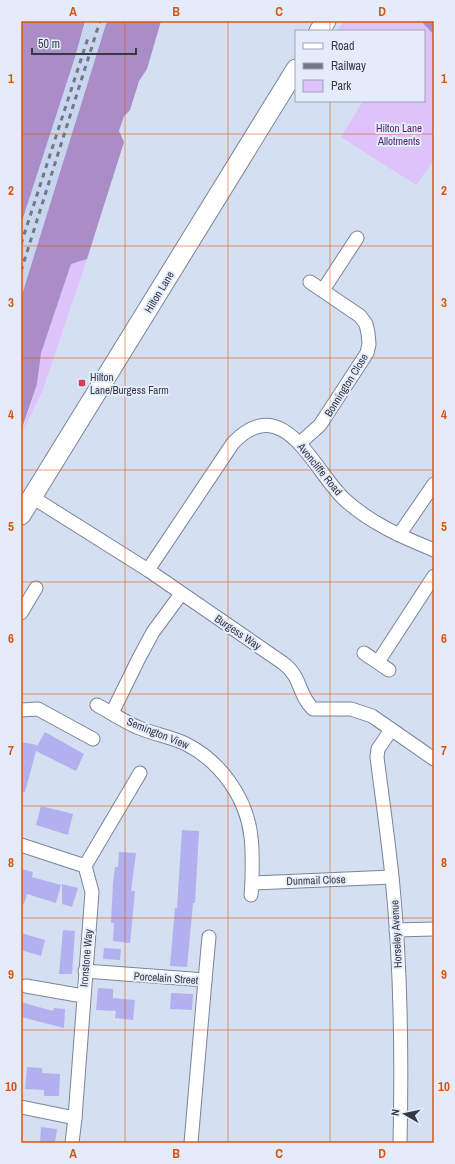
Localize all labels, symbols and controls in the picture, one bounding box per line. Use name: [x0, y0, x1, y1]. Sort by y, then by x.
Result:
text: A: [69, 3, 77, 20]
text: B: [172, 3, 180, 20]
text: C: [275, 3, 283, 20]
text: D: [378, 3, 386, 20]
scale bar: [32, 30, 136, 56]
legend: [295, 30, 425, 102]
text: 50 m: [38, 36, 60, 52]
text: Road: [331, 38, 355, 54]
text: Railway: [331, 58, 366, 74]
text: 1: [8, 70, 14, 87]
text: 1: [441, 70, 447, 87]
text: Park: [331, 78, 351, 94]
park label: Hilton Lane Allotments: [376, 121, 422, 148]
text: 2: [8, 182, 14, 199]
text: 2: [441, 182, 447, 199]
street label: Hilton Lane: [141, 269, 177, 315]
text: 3: [8, 294, 14, 311]
text: 3: [441, 294, 447, 311]
street label: Bonnington Close: [321, 351, 371, 419]
place label: Hilton Lane/Burgess Farm: [90, 370, 169, 397]
marker: Hilton Lane/Burgess Farm: [77, 378, 87, 388]
text: 4: [8, 406, 14, 423]
text: 4: [441, 406, 447, 423]
street label: Avoncliffe Road: [294, 439, 345, 498]
text: 5: [8, 518, 14, 535]
text: 5: [441, 518, 447, 535]
street label: Burgess Way: [212, 611, 264, 653]
text: 6: [8, 630, 14, 647]
text: 6: [441, 630, 447, 647]
street label: Semington View: [125, 714, 192, 752]
text: 7: [8, 742, 14, 759]
text: 7: [441, 742, 447, 759]
text: 8: [8, 854, 14, 871]
text: 8: [441, 854, 447, 871]
street label: Dunmail Close: [286, 872, 346, 888]
street label: Horseley Avenue: [387, 900, 405, 968]
street label: Ironstone Way: [77, 928, 96, 987]
text: 9: [8, 966, 14, 983]
text: 9: [441, 966, 447, 983]
street label: Porcelain Street: [133, 969, 199, 987]
text: 10: [5, 1078, 17, 1095]
text: 10: [438, 1078, 450, 1095]
north arrow: [385, 1094, 425, 1134]
text: N: [388, 1108, 403, 1117]
text: A: [69, 1145, 77, 1162]
text: B: [172, 1145, 180, 1162]
text: C: [275, 1145, 283, 1162]
text: D: [378, 1145, 386, 1162]

